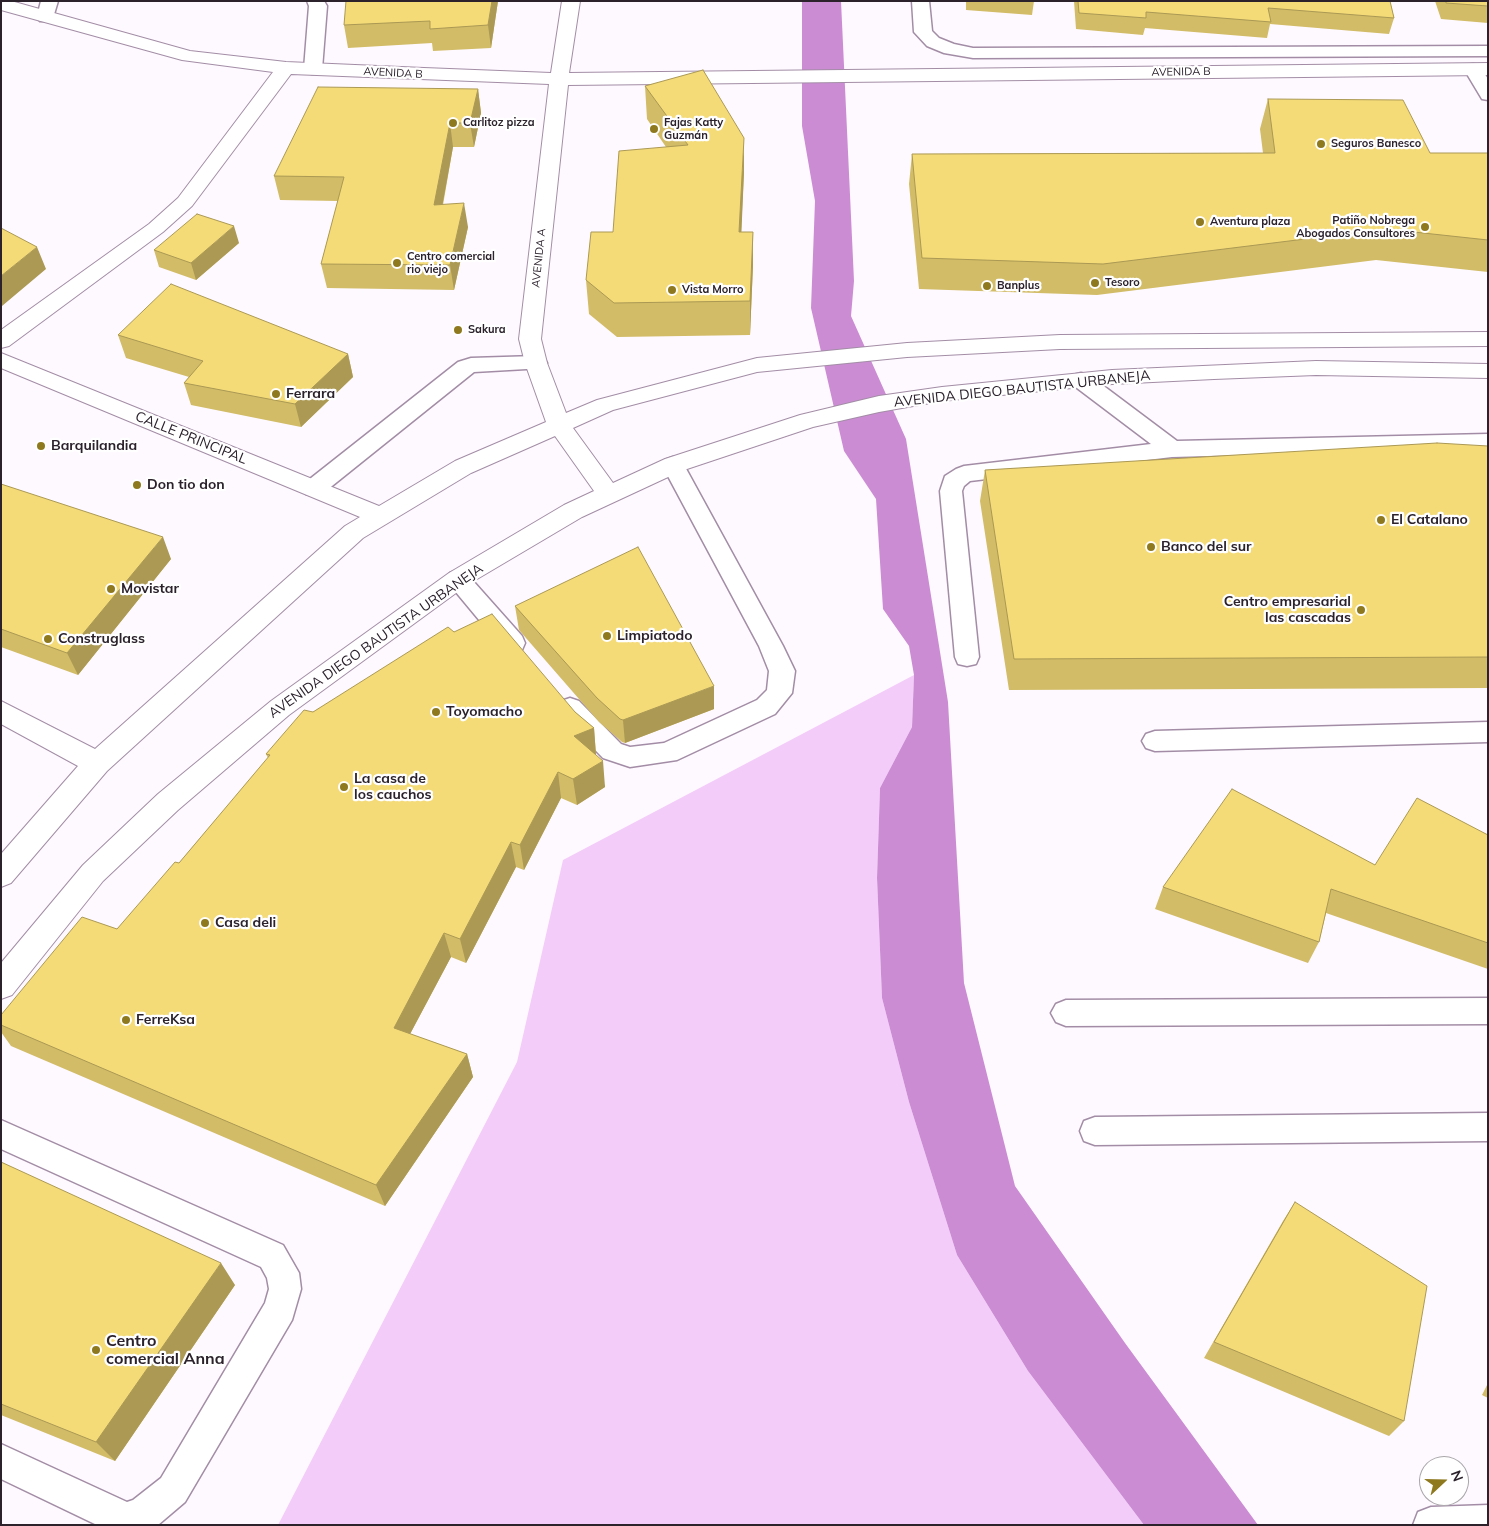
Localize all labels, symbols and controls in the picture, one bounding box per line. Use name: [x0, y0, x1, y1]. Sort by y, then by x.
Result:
street label: AVENIDA B: [363, 65, 423, 81]
street label: AVENIDA B: [1151, 65, 1211, 79]
place label: Carlitoz pizza: [463, 116, 535, 130]
place label: Fajas Katty Guzmán: [664, 116, 723, 142]
marker: Carlitoz pizza: [447, 117, 459, 129]
marker: Fajas Katty Guzmán: [648, 123, 660, 135]
place label: Seguros Banesco: [1331, 137, 1421, 151]
marker: Seguros Banesco: [1315, 138, 1327, 150]
place label: Patiño Nobrega Abogados Consultores: [1296, 214, 1415, 240]
place label: Aventura plaza: [1210, 215, 1290, 229]
marker: Aventura plaza: [1194, 216, 1206, 228]
marker: Patiño Nobrega Abogados Consultores: [1419, 221, 1431, 233]
street label: AVENIDA A: [529, 228, 549, 288]
place label: Centro comercial rio viejo: [407, 250, 495, 276]
marker: Centro comercial rio viejo: [391, 257, 403, 269]
place label: Tesoro: [1105, 276, 1140, 290]
marker: Tesoro: [1089, 277, 1101, 289]
place label: Banplus: [997, 279, 1040, 293]
marker: Banplus: [981, 280, 993, 292]
place label: Vista Morro: [682, 283, 743, 297]
marker: Vista Morro: [666, 284, 678, 296]
place label: Sakura: [468, 323, 506, 337]
marker: Sakura: [452, 324, 464, 336]
street label: AVENIDA DIEGO BAUTISTA URBANEJA: [893, 367, 1151, 411]
place label: Ferrara: [286, 386, 335, 402]
marker: Ferrara: [270, 388, 282, 400]
street label: CALLE PRINCIPAL: [133, 408, 249, 468]
place label: Barquilandia: [51, 438, 137, 454]
marker: Barquilandia: [35, 440, 47, 452]
place label: Don tio don: [147, 477, 225, 493]
marker: Don tio don: [131, 479, 143, 491]
place label: El Catalano: [1391, 512, 1468, 528]
marker: El Catalano: [1375, 514, 1387, 526]
place label: Banco del sur: [1161, 539, 1252, 555]
marker: Banco del sur: [1145, 541, 1157, 553]
street label: AVENIDA DIEGO BAUTISTA URBANEJA: [266, 560, 486, 722]
place label: Movistar: [121, 581, 179, 597]
marker: Movistar: [105, 583, 117, 595]
place label: Centro empresarial las cascadas: [1224, 594, 1351, 626]
marker: Centro empresarial las cascadas: [1355, 604, 1367, 616]
place label: Limpiatodo: [617, 628, 693, 644]
marker: Limpiatodo: [601, 630, 613, 642]
place label: Construglass: [58, 631, 145, 647]
marker: Construglass: [42, 633, 54, 645]
place label: Toyomacho: [446, 704, 523, 720]
marker: Toyomacho: [430, 706, 442, 718]
place label: La casa de los cauchos: [354, 771, 432, 804]
marker: La casa de los cauchos: [338, 781, 350, 793]
place label: Casa deli: [215, 915, 276, 931]
marker: Casa deli: [199, 917, 211, 929]
place label: FerreKsa: [136, 1012, 195, 1028]
marker: FerreKsa: [120, 1014, 132, 1026]
place label: Centro comercial Anna: [106, 1331, 225, 1369]
marker: Centro comercial Anna: [90, 1344, 102, 1356]
north arrow: [1419, 1456, 1469, 1506]
text: N: [1447, 1468, 1467, 1484]

